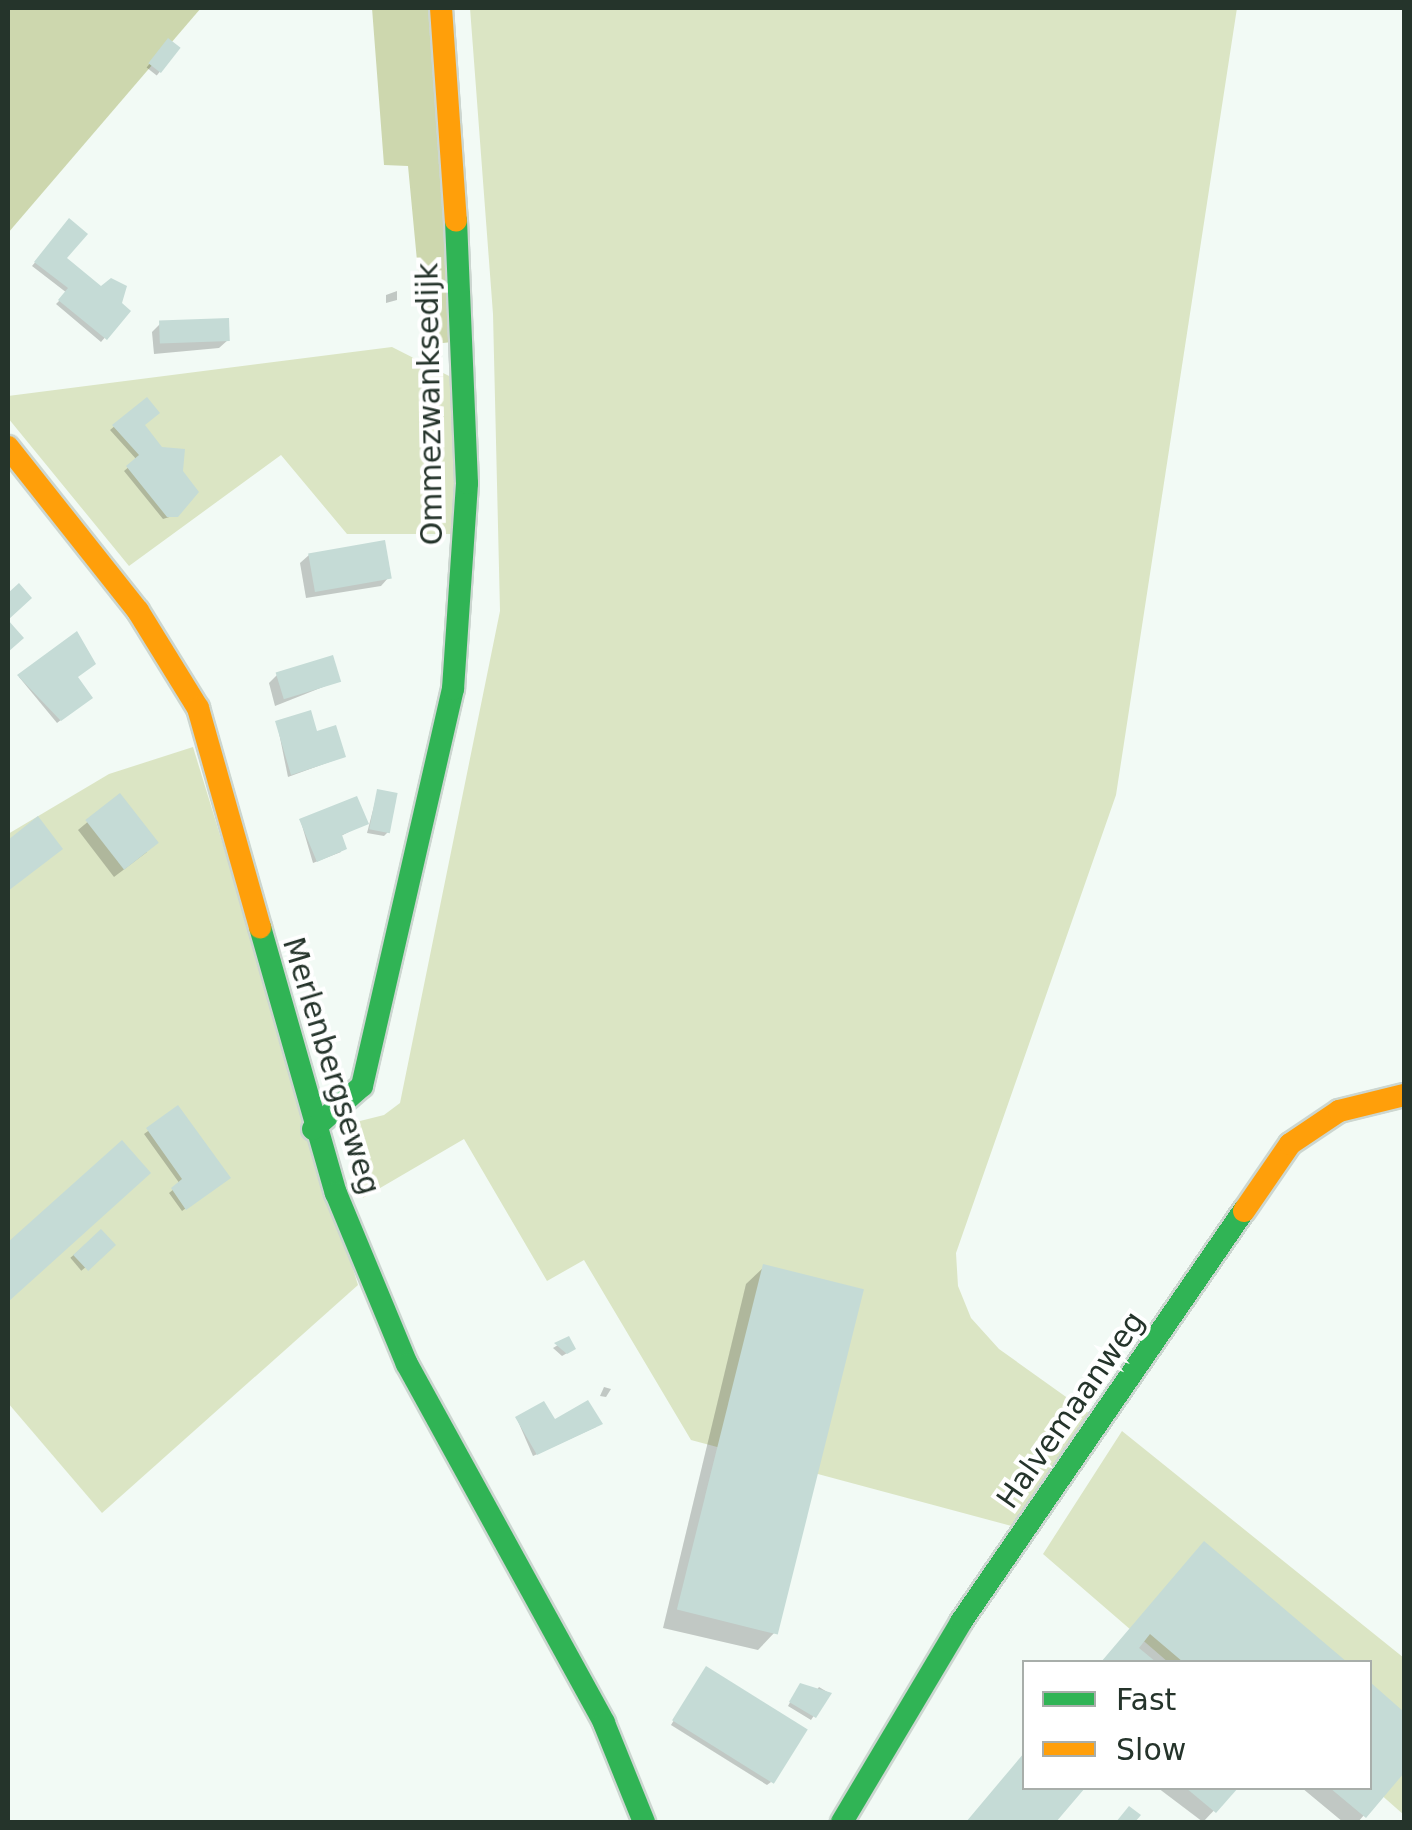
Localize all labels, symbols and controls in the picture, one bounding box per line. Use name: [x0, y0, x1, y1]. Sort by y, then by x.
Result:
street label: Ommezwanksedijk: [410, 262, 450, 546]
street label: Merlenbergseweg: [275, 933, 387, 1199]
street label: Halvemaanweg: [990, 1304, 1152, 1516]
legend: [1022, 1660, 1372, 1790]
text: Fast: [1116, 1682, 1176, 1717]
text: Slow: [1116, 1732, 1186, 1767]

